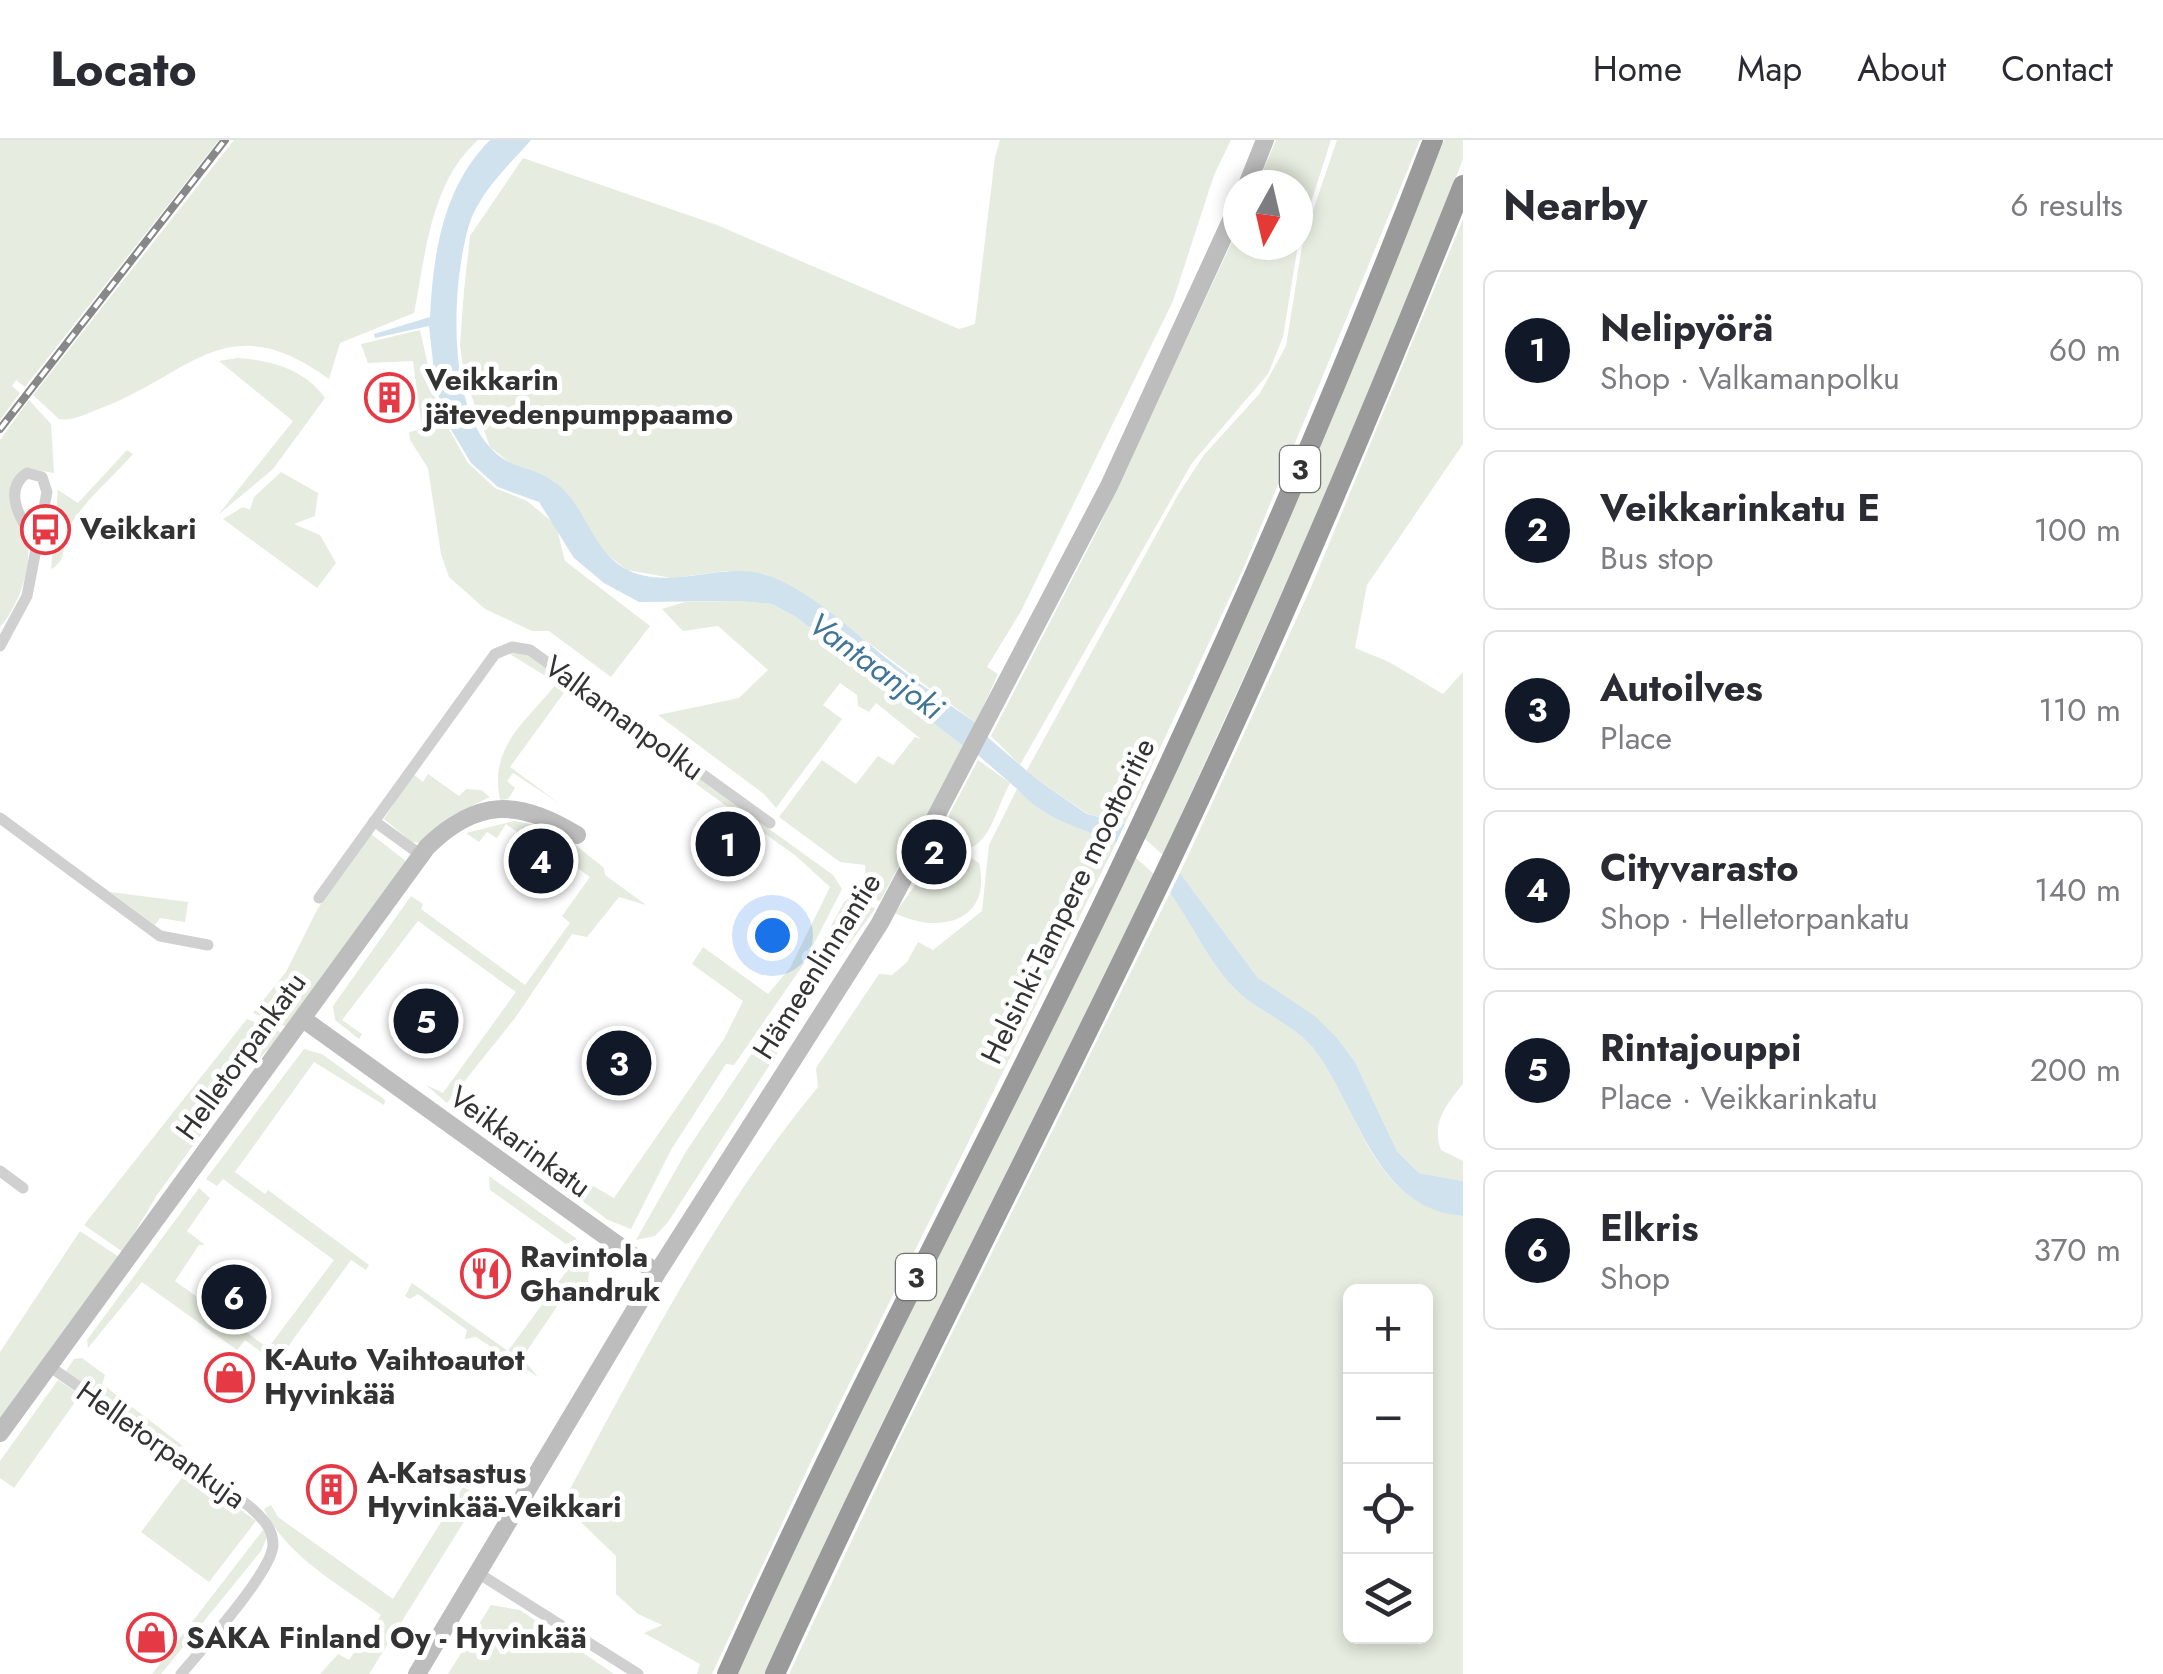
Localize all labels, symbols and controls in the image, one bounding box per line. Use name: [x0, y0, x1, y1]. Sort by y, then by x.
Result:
text: Locato: [50, 35, 197, 104]
text: Home: [1593, 44, 1682, 94]
text: Map: [1737, 44, 1802, 94]
text: About: [1857, 44, 1946, 94]
text: Contact: [2001, 44, 2113, 94]
north arrow: [1223, 170, 1313, 260]
text: Nearby: [1503, 175, 1647, 236]
text: 6 results: [2010, 182, 2123, 228]
text: Nelipyörä: [1600, 300, 1774, 355]
text: 1: [1529, 327, 1546, 373]
text: 60 m: [2049, 327, 2121, 373]
text: Shop · Valkamanpolku: [1600, 355, 1900, 401]
place label: Veikkarin jätevedenpumppaamo: [422, 358, 733, 435]
building icon: Veikkarin jätevedenpumppaamo: [364, 371, 416, 423]
road number: 3: [1280, 446, 1320, 492]
text: Veikkarinkatu E: [1600, 480, 1880, 535]
bus stop icon: Veikkari: [19, 503, 71, 555]
place label: Veikkari: [79, 507, 197, 550]
text: 2: [1527, 507, 1548, 553]
text: 100 m: [2034, 507, 2121, 553]
text: Bus stop: [1600, 535, 1713, 581]
water label: Vantaanjoki: [799, 601, 954, 731]
street label: Valkamanpolku: [535, 645, 713, 790]
text: Autoilves: [1600, 660, 1763, 715]
text: 3: [1528, 687, 1547, 733]
text: 110 m: [2038, 687, 2121, 733]
text: Place: [1600, 715, 1672, 761]
street label: Helsinki-Tampere moottoritie: [970, 731, 1165, 1071]
pin: 1: [696, 806, 760, 882]
pin: 2: [902, 814, 966, 890]
pin: 4: [508, 824, 574, 898]
text: Cityvarasto: [1600, 840, 1799, 895]
street label: Hämeenlinnantie: [742, 864, 891, 1067]
text: 4: [1526, 867, 1549, 913]
text: 140 m: [2034, 867, 2121, 913]
text: Shop · Helletorpankatu: [1600, 895, 1910, 941]
your location: [747, 910, 798, 961]
street label: Helletorpankatu: [165, 963, 316, 1148]
pin: 5: [394, 984, 458, 1058]
text: Rintajouppi: [1600, 1020, 1801, 1075]
pin: 3: [586, 1026, 652, 1100]
text: 5: [1527, 1047, 1548, 1093]
text: 200 m: [2030, 1047, 2121, 1093]
street label: Veikkarinkatu: [441, 1075, 600, 1208]
text: Place · Veikkarinkatu: [1600, 1075, 1878, 1121]
text: Elkris: [1600, 1200, 1699, 1255]
text: 6: [1527, 1227, 1548, 1273]
text: 370 m: [2033, 1227, 2121, 1273]
place label: Ravintola Ghandruk: [520, 1235, 661, 1312]
restaurant icon: Ravintola Ghandruk: [459, 1248, 511, 1300]
road number: 3: [896, 1254, 936, 1300]
text: Shop: [1600, 1255, 1670, 1301]
pin: 6: [202, 1260, 266, 1334]
map controls: [1343, 1284, 1433, 1644]
button: +: [1343, 1284, 1433, 1374]
place label: K-Auto Vaihtoautot Hyvinkää: [264, 1338, 525, 1415]
shop icon: K-Auto Vaihtoautot Hyvinkää: [203, 1351, 255, 1403]
street label: Helletorpankuja: [68, 1370, 255, 1519]
button: −: [1343, 1374, 1433, 1464]
place label: A-Katsastus Hyvinkää-Veikkari: [366, 1451, 622, 1528]
building icon: A-Katsastus Hyvinkää-Veikkari: [306, 1464, 358, 1516]
button: locate: [1343, 1464, 1433, 1554]
button: layers: [1343, 1554, 1433, 1644]
shop icon: SAKA Finland Oy - Hyvinkää: [125, 1612, 177, 1664]
place label: SAKA Finland Oy - Hyvinkää: [186, 1616, 587, 1659]

